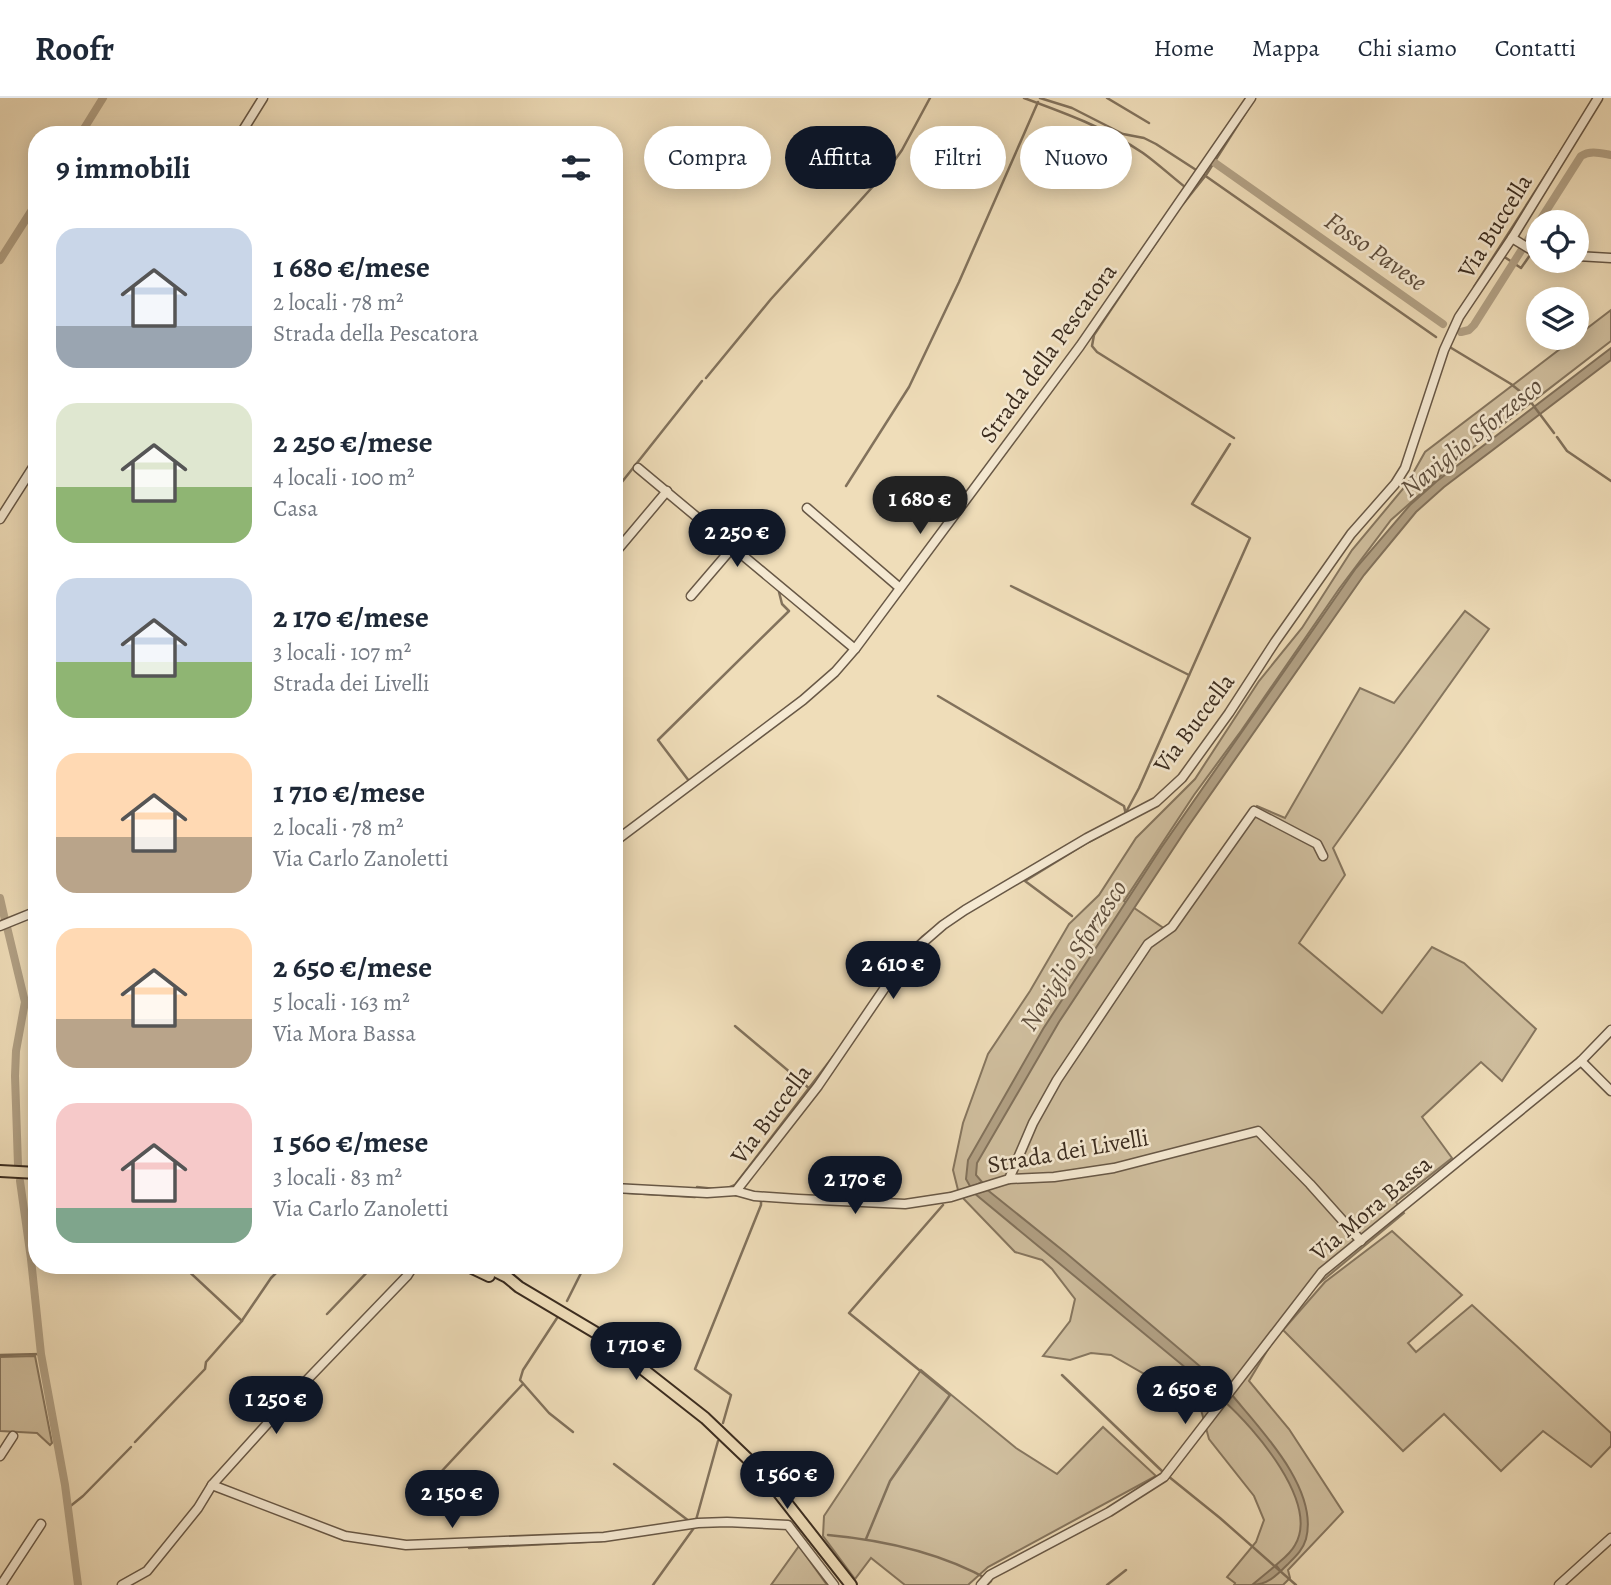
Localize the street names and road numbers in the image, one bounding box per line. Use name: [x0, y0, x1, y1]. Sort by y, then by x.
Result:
street label: Via Buccella: [1450, 167, 1540, 285]
street label: Strada della Pescatora: [972, 256, 1124, 449]
street label: Via Buccella: [1145, 666, 1242, 780]
street label: Via Buccella: [722, 1057, 819, 1171]
street label: Strada dei Livelli: [985, 1121, 1151, 1181]
street label: Via Mora Bassa: [1303, 1147, 1439, 1269]

